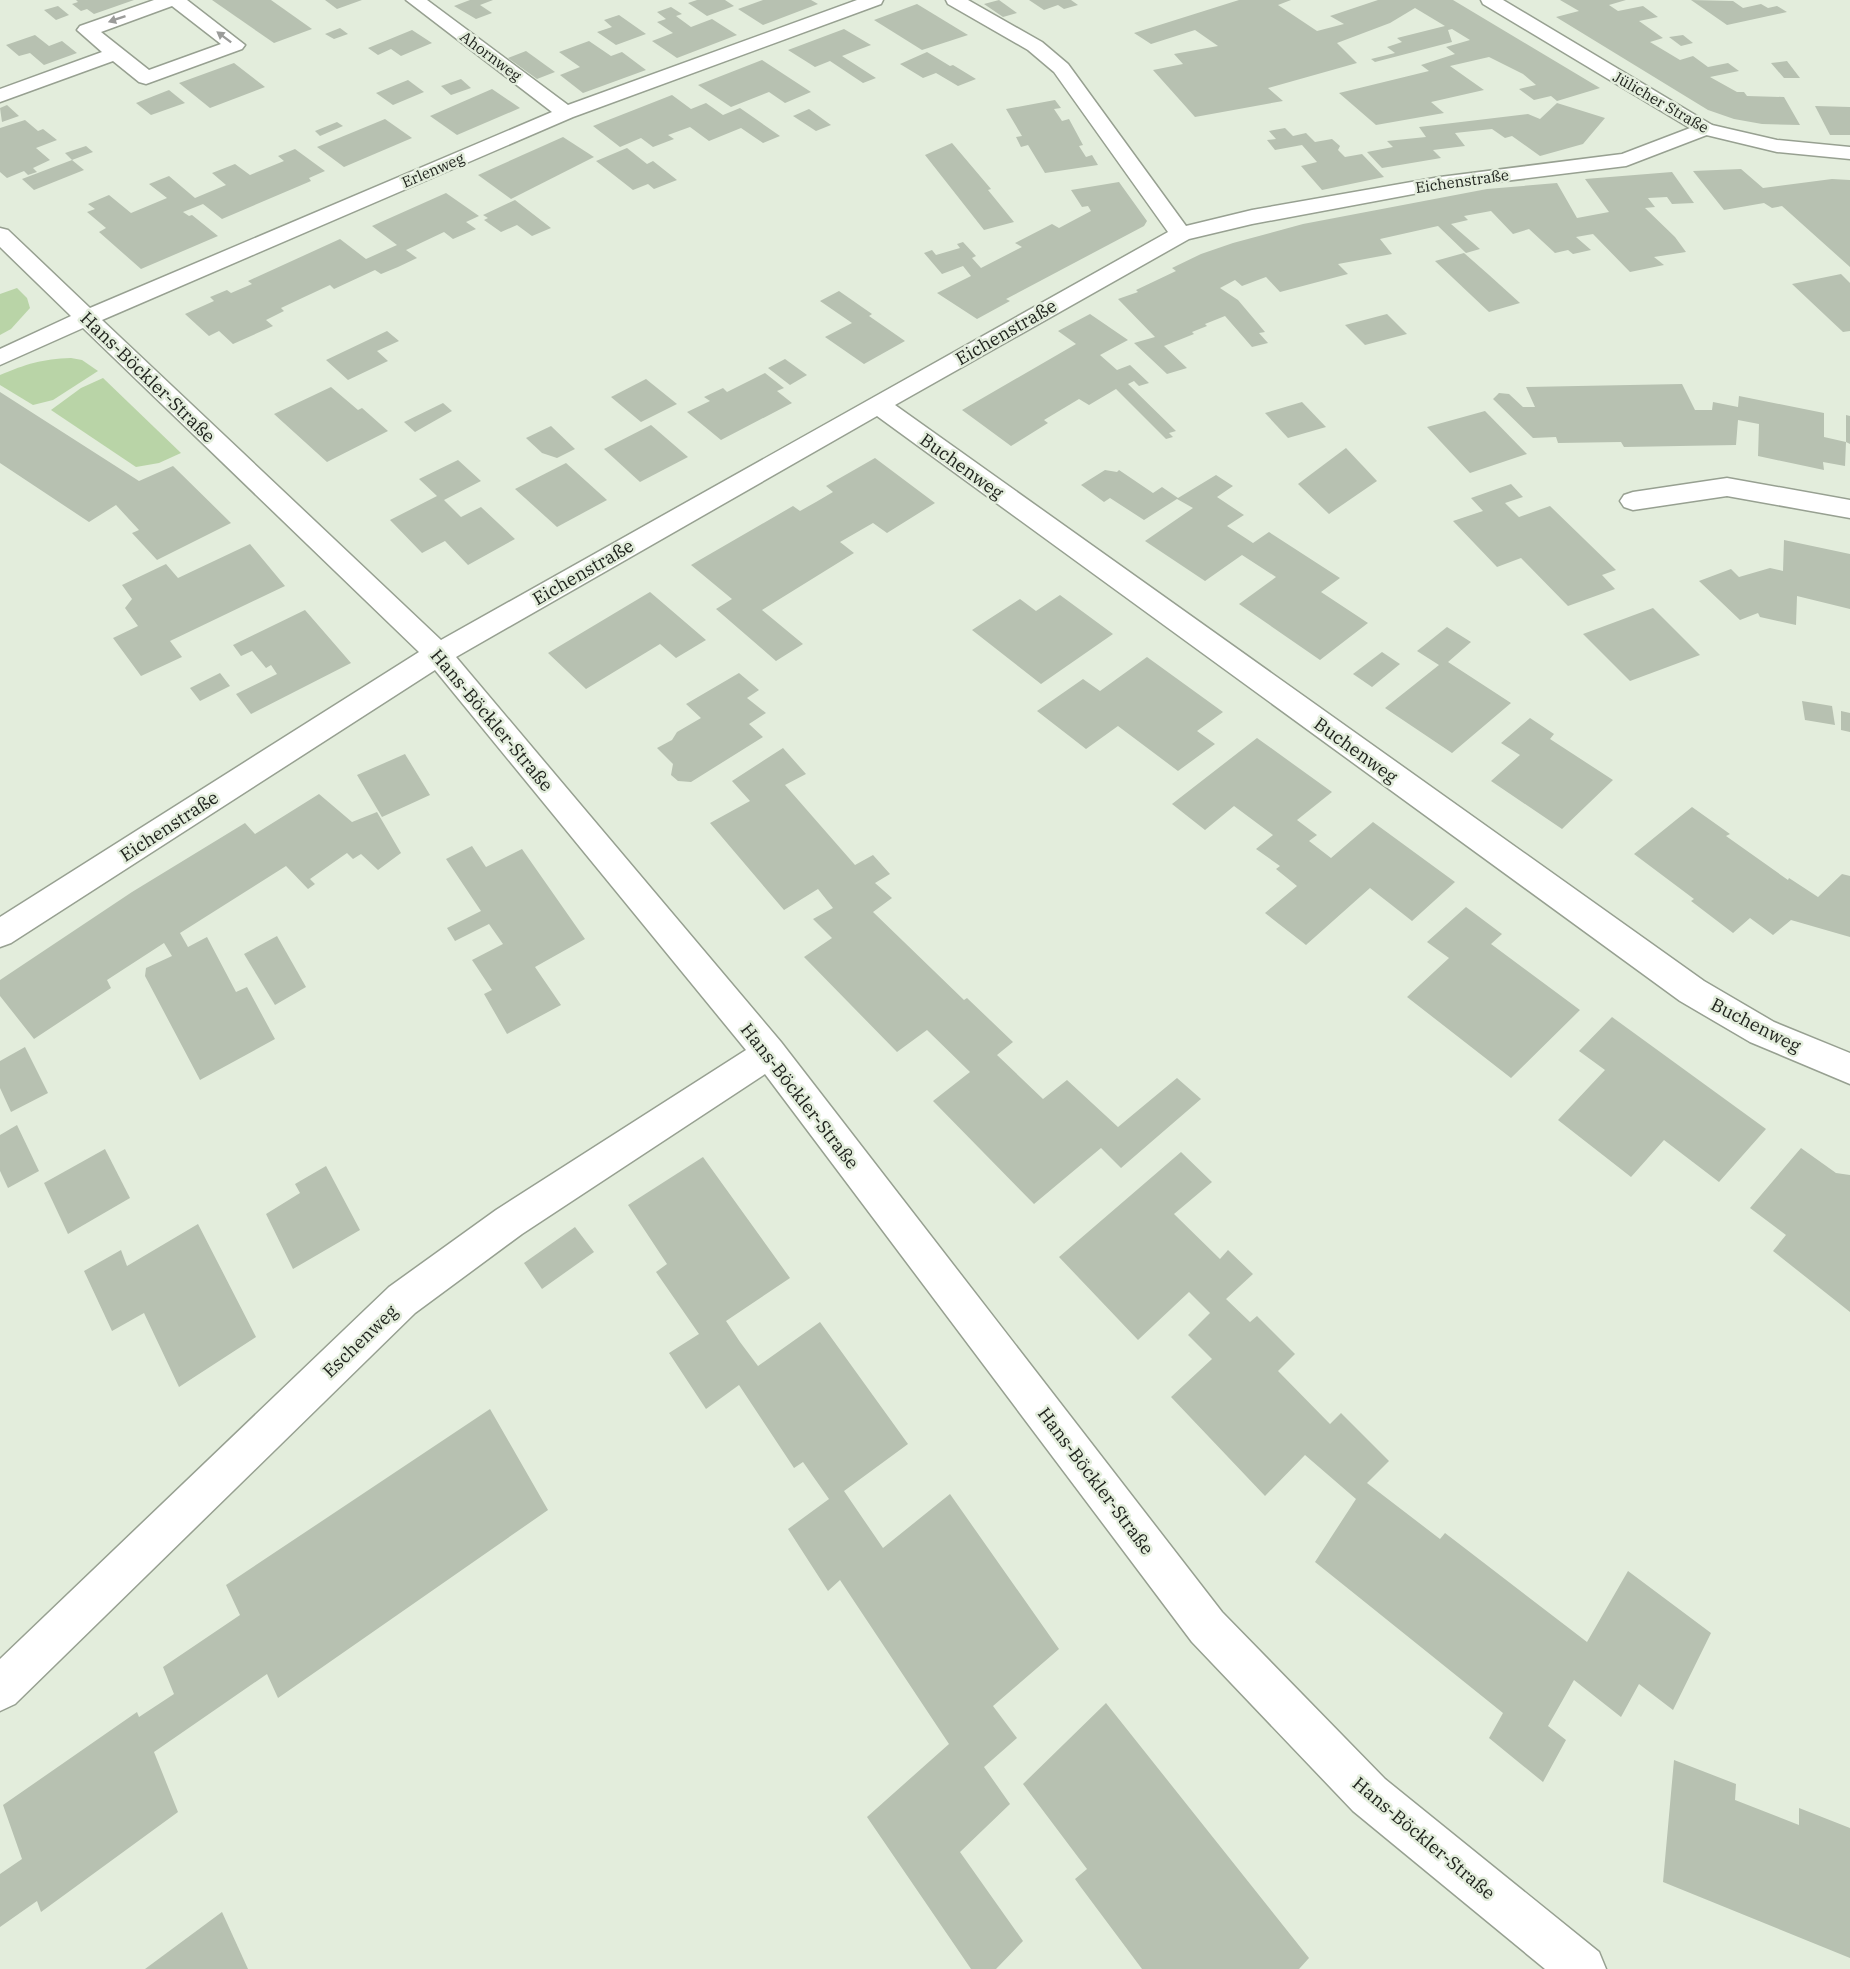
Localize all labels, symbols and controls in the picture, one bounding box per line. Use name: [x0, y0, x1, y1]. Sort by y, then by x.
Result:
one-way arrow: [108, 15, 126, 25]
street label: Ahornweg: [457, 27, 525, 85]
one-way arrow: [217, 31, 233, 43]
street label: Jülicher Straße: [1610, 67, 1712, 137]
street label: Erlenweg: [399, 148, 467, 192]
street label: Eichenstraße: [1414, 165, 1510, 197]
street label: Eichenstraße: [951, 294, 1061, 370]
street label: Hans-Böckler-Straße: [76, 307, 220, 447]
street label: Buchenweg: [916, 428, 1008, 504]
street label: Eichenstraße: [528, 534, 638, 610]
street label: Hans-Böckler-Straße: [426, 644, 558, 796]
street label: Buchenweg: [1310, 712, 1402, 788]
street label: Eichenstraße: [115, 786, 223, 866]
street label: Buchenweg: [1707, 993, 1805, 1058]
street label: Hans-Böckler-Straße: [736, 1018, 864, 1174]
street label: Eschenweg: [318, 1300, 402, 1382]
street label: Hans-Böckler-Straße: [1033, 1403, 1159, 1559]
street label: Hans-Böckler-Straße: [1348, 1772, 1500, 1904]

